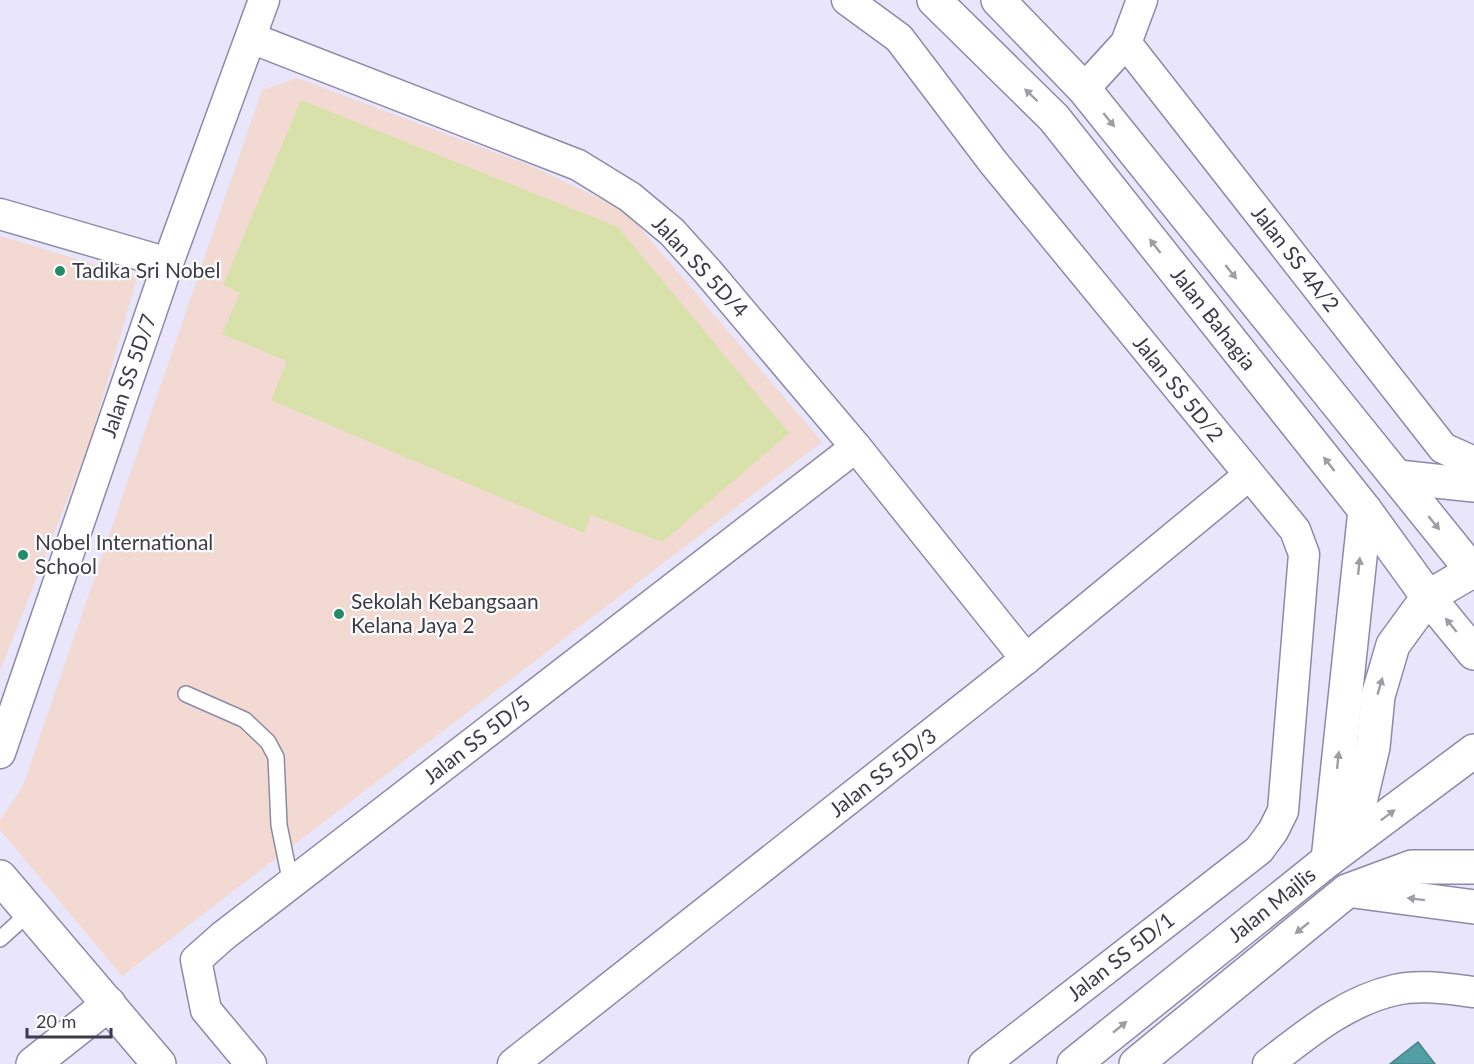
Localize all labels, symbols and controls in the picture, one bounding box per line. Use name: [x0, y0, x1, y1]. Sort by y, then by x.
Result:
one-way arrow: [1025, 89, 1039, 103]
one-way arrow: [1102, 112, 1115, 128]
street label: Jalan SS 4A/2: [1247, 200, 1345, 316]
street label: Jalan SS 5D/4: [648, 210, 754, 322]
one-way arrow: [1150, 238, 1162, 253]
place label: Tadika Sri Nobel: [72, 257, 220, 282]
street label: Jalan Bahagia: [1166, 262, 1262, 375]
marker: Tadika Sri Nobel: [53, 264, 67, 278]
one-way arrow: [1225, 264, 1237, 279]
street label: Jalan SS 5D/7: [95, 310, 160, 441]
street label: Jalan SS 5D/2: [1129, 330, 1230, 446]
one-way arrow: [1323, 457, 1335, 472]
one-way arrow: [1428, 515, 1441, 531]
place label: Nobel International School: [35, 529, 213, 578]
marker: Nobel International School: [16, 548, 30, 562]
one-way arrow: [1354, 557, 1364, 576]
place label: Sekolah Kebangsaan Kelana Jaya 2: [351, 588, 539, 637]
marker: Sekolah Kebangsaan Kelana Jaya 2: [332, 607, 346, 621]
one-way arrow: [1445, 618, 1458, 633]
one-way arrow: [1376, 677, 1386, 695]
street label: Jalan SS 5D/5: [418, 689, 535, 788]
street label: Jalan SS 5D/3: [824, 722, 941, 821]
one-way arrow: [1333, 751, 1343, 770]
one-way arrow: [1380, 809, 1396, 821]
street label: Jalan Majlis: [1222, 861, 1320, 947]
one-way arrow: [1406, 895, 1425, 904]
street label: Jalan SS 5D/1: [1062, 906, 1179, 1005]
one-way arrow: [1294, 921, 1310, 934]
scale bar: [27, 1001, 111, 1039]
text: 20 m: [36, 1010, 76, 1032]
one-way arrow: [1112, 1021, 1128, 1034]

